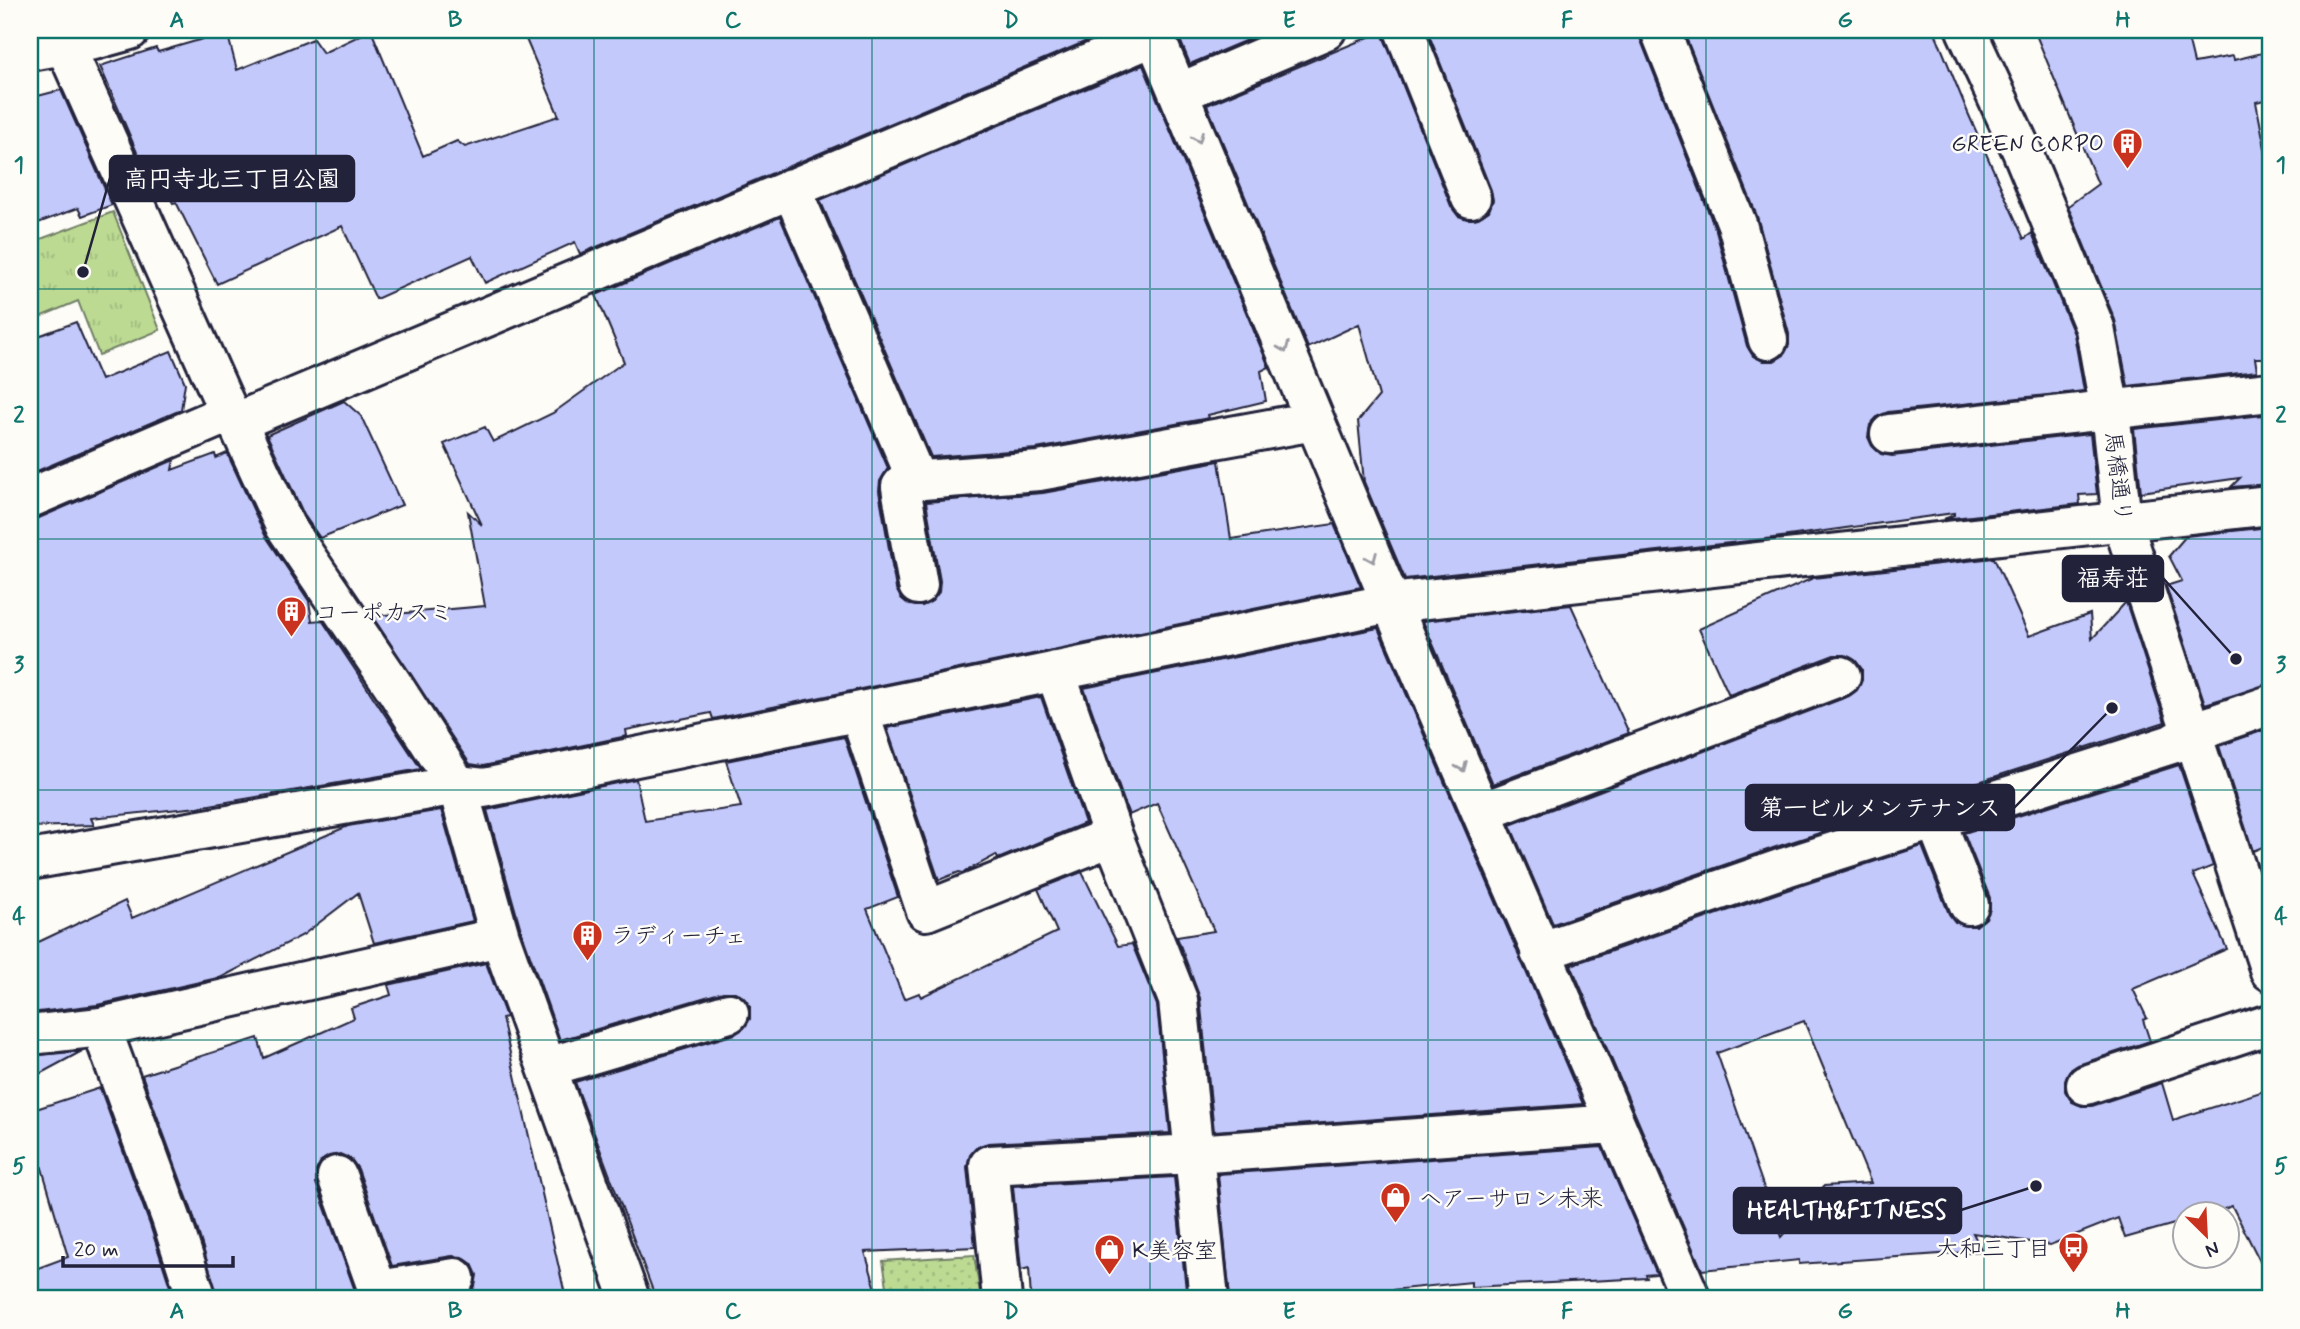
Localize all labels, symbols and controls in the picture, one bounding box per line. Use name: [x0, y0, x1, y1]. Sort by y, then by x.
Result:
text: A: [169, 6, 185, 36]
text: B: [448, 6, 463, 36]
text: C: [725, 6, 742, 36]
text: D: [1003, 6, 1019, 36]
text: E: [1282, 6, 1296, 36]
text: F: [1561, 6, 1573, 36]
text: G: [1837, 6, 1853, 36]
text: H: [2115, 6, 2131, 36]
building icon: GREEN CORPO: [2110, 126, 2144, 170]
place label: GREEN CORPO: [1951, 130, 2104, 160]
one-way arrow: [1189, 131, 1203, 143]
text: 1: [14, 151, 24, 181]
text: 1: [2276, 151, 2286, 181]
callout: 高円寺北三丁目公園: [110, 156, 354, 201]
text: 高円寺北三丁目公園: [124, 165, 340, 196]
one-way arrow: [1276, 341, 1290, 353]
text: 2: [13, 401, 25, 431]
text: 2: [2275, 401, 2287, 431]
street label: 馬橋通り: [2097, 430, 2138, 525]
one-way arrow: [1364, 551, 1378, 563]
callout: 福寿荘: [2063, 556, 2163, 601]
text: 福寿荘: [2077, 564, 2149, 595]
building icon: コーポカスミ: [275, 595, 309, 639]
place label: コーポカスミ: [315, 599, 453, 629]
text: 3: [14, 651, 25, 681]
text: 3: [2276, 651, 2287, 681]
one-way arrow: [1454, 760, 1468, 772]
callout: 第一ビルメンテナンス: [1746, 785, 2014, 830]
text: 第一ビルメンテナンス: [1759, 794, 2001, 825]
text: 4: [12, 902, 26, 932]
text: 4: [2274, 902, 2288, 932]
building icon: ラディーチェ: [571, 918, 605, 962]
place label: ラディーチェ: [611, 922, 747, 952]
text: 5: [12, 1152, 26, 1182]
text: 5: [2274, 1152, 2288, 1182]
shop icon: ヘアーサロン未来: [1379, 1181, 1413, 1225]
place label: ヘアーサロン未来: [1419, 1185, 1603, 1215]
callout: HEALTH&FITNESS: [1734, 1188, 1961, 1233]
text: HEALTH&FITNESS: [1747, 1196, 1947, 1227]
north arrow: [2170, 1200, 2240, 1270]
scale bar: [63, 1224, 233, 1268]
bus stop icon: 大和三丁目: [2057, 1231, 2091, 1275]
shop icon: K美容室: [1092, 1233, 1126, 1277]
place label: 大和三丁目: [1936, 1235, 2051, 1265]
text: N: [2201, 1235, 2223, 1263]
text: 20 m: [74, 1236, 119, 1264]
place label: K美容室: [1132, 1237, 1217, 1267]
text: A: [169, 1297, 185, 1327]
text: B: [448, 1297, 463, 1327]
text: C: [725, 1297, 742, 1327]
text: D: [1003, 1297, 1019, 1327]
text: E: [1282, 1297, 1296, 1327]
text: F: [1561, 1297, 1573, 1327]
text: G: [1837, 1297, 1853, 1327]
text: H: [2115, 1297, 2131, 1327]

